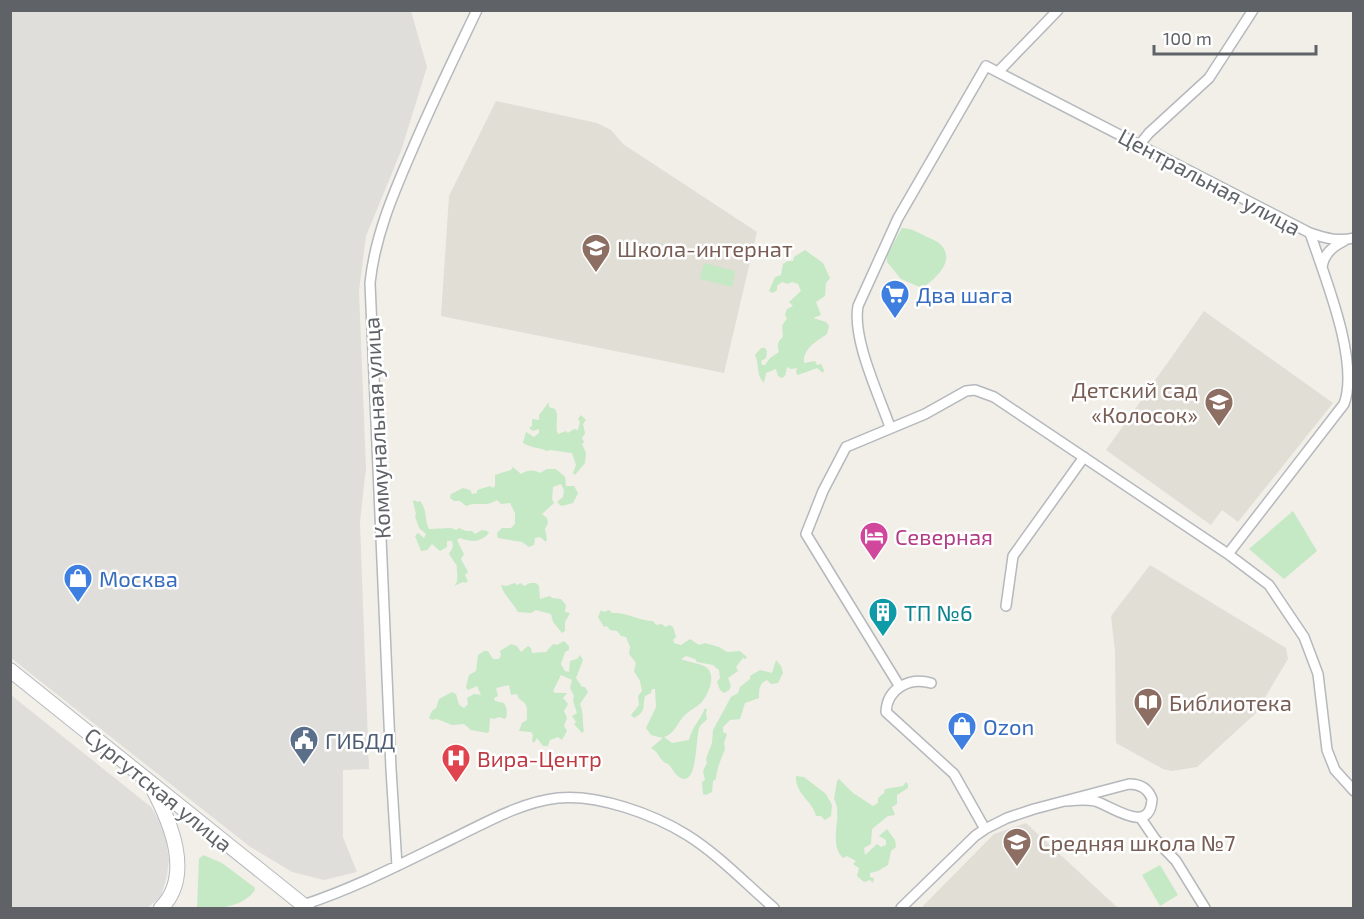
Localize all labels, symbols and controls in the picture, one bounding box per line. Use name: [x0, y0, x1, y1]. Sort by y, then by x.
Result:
scale bar: [1154, 18, 1316, 56]
text: 100 m: [1163, 27, 1212, 49]
street label: Центральная улица: [1114, 122, 1306, 241]
school or university icon: Школа-интернат: [580, 232, 612, 274]
place label: Школа-интернат: [617, 235, 793, 261]
supermarket icon: Два шага: [879, 278, 911, 320]
place label: Два шага: [916, 281, 1013, 307]
street label: Коммунальная улица: [357, 316, 396, 540]
place label: Детский сад «Колосок»: [1071, 376, 1198, 427]
school or university icon: Детский сад «Колосок»: [1203, 386, 1235, 428]
hotel icon: Северная: [858, 520, 890, 562]
place label: Северная: [895, 523, 993, 549]
shop icon: Москва: [62, 562, 94, 604]
place label: Москва: [99, 565, 178, 591]
building icon: ТП №6: [867, 596, 899, 638]
place label: ТП №6: [904, 599, 973, 625]
library icon: Библиотека: [1132, 686, 1164, 728]
place label: Библиотека: [1169, 689, 1292, 715]
shop icon: Ozon: [946, 710, 978, 752]
place label: Ozon: [983, 713, 1034, 739]
street label: Сургутская улица: [79, 721, 238, 857]
public building icon: ГИБДД: [288, 724, 320, 766]
place label: ГИБДД: [325, 727, 395, 753]
hospital icon: Вира-Центр: [440, 742, 472, 784]
place label: Вира-Центр: [477, 745, 602, 771]
school or university icon: Средняя школа №7: [1001, 826, 1033, 868]
place label: Средняя школа №7: [1038, 829, 1236, 855]

